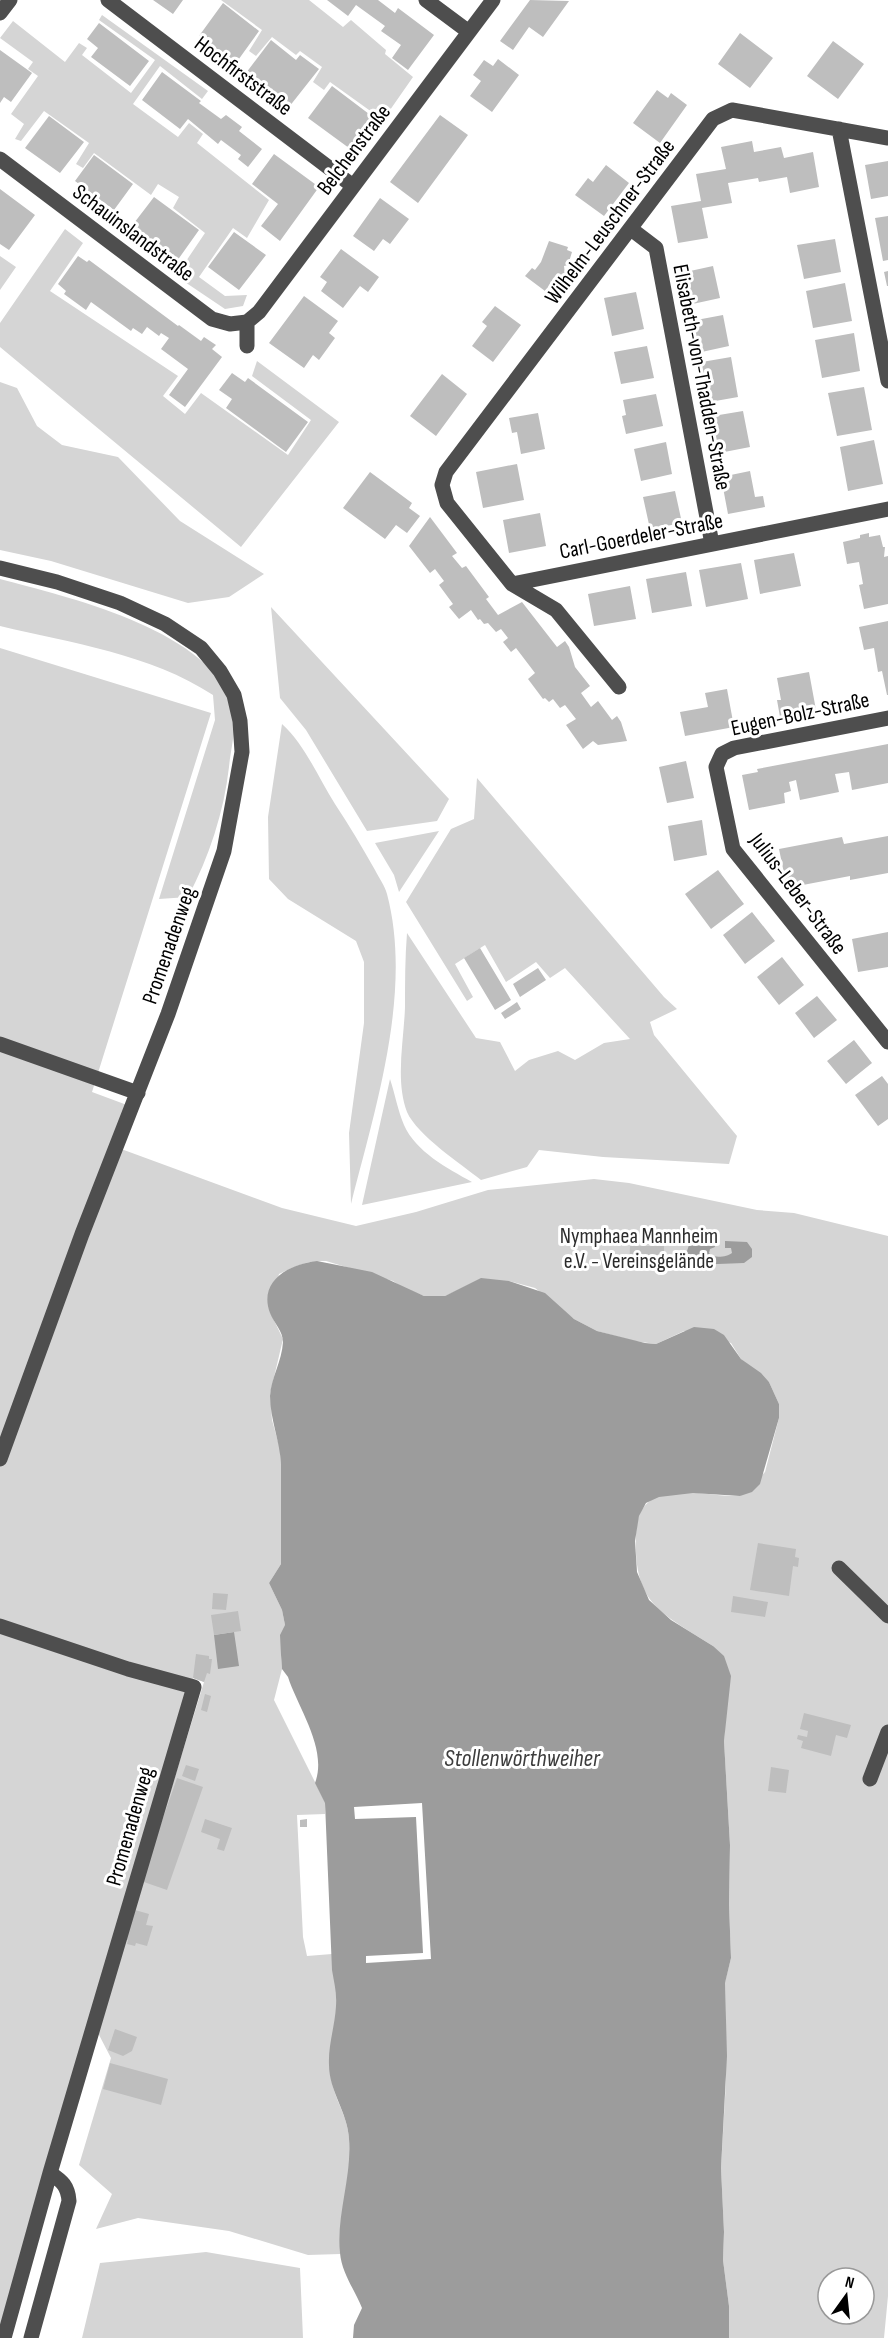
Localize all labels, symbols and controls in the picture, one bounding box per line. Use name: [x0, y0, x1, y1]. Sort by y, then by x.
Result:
street label: Hochfirststraße: [189, 31, 297, 122]
street label: Belchenstraße: [311, 99, 397, 200]
street label: Wilhelm-Leuschner-Straße: [539, 134, 681, 310]
street label: Schauinslandstraße: [67, 179, 199, 288]
street label: Elisabeth-von-Thadden-Straße: [666, 262, 737, 493]
street label: Carl-Goerdeler-Straße: [557, 507, 725, 566]
street label: Eugen-Bolz-Straße: [729, 687, 872, 742]
street label: Julius-Leber-Straße: [743, 827, 852, 960]
street label: Promenadenweg: [137, 883, 202, 1008]
park label: Nymphaea Mannheim e.V. - Vereinsgelände: [560, 1223, 718, 1275]
water label: Stollenwörthweiher: [444, 1744, 601, 1773]
street label: Promenadenweg: [101, 1764, 160, 1889]
north arrow: [816, 2266, 876, 2326]
text: N: [843, 2273, 856, 2293]

